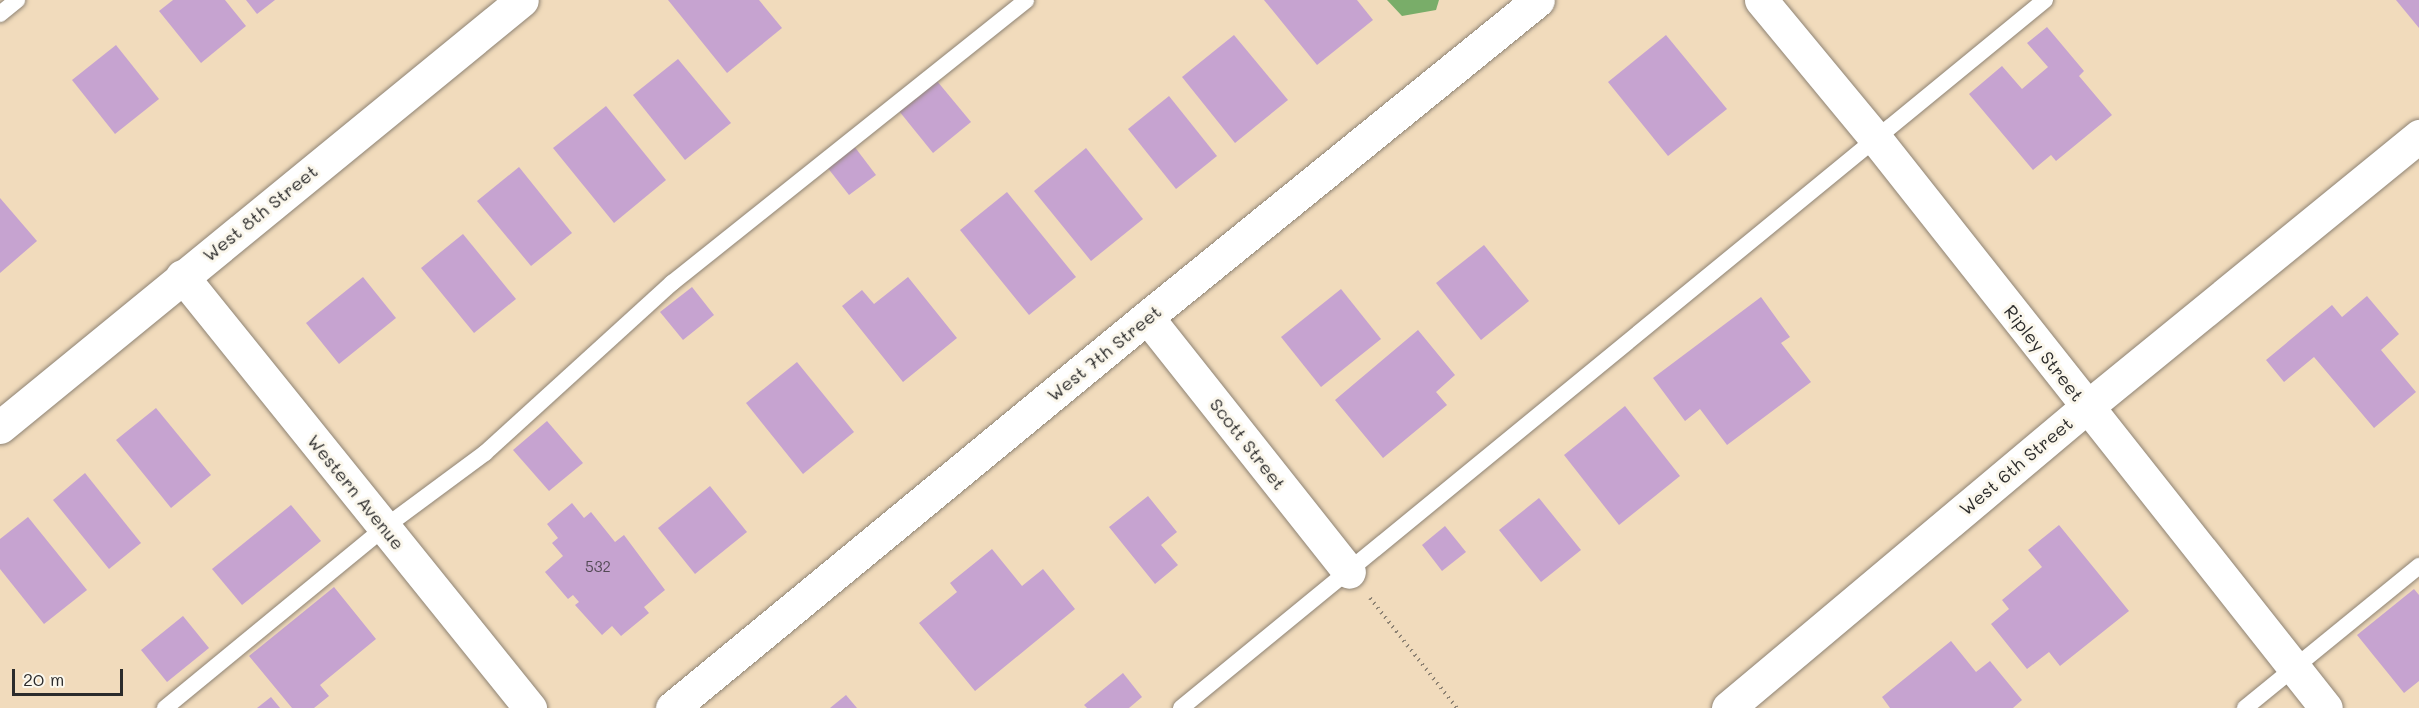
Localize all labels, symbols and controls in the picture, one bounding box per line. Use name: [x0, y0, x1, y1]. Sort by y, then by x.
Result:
street label: West 8th Street: [198, 160, 322, 266]
street label: West 7th Street: [1043, 300, 1165, 406]
street label: Ripley Street: [2000, 301, 2088, 405]
street label: Scott Street: [1206, 394, 1290, 494]
street label: West 6th Street: [1955, 412, 2077, 520]
street label: Western Avenue: [303, 430, 409, 554]
house number: 532: [585, 558, 611, 576]
scale bar: [15, 657, 126, 695]
text: 20 m: [23, 667, 64, 691]

